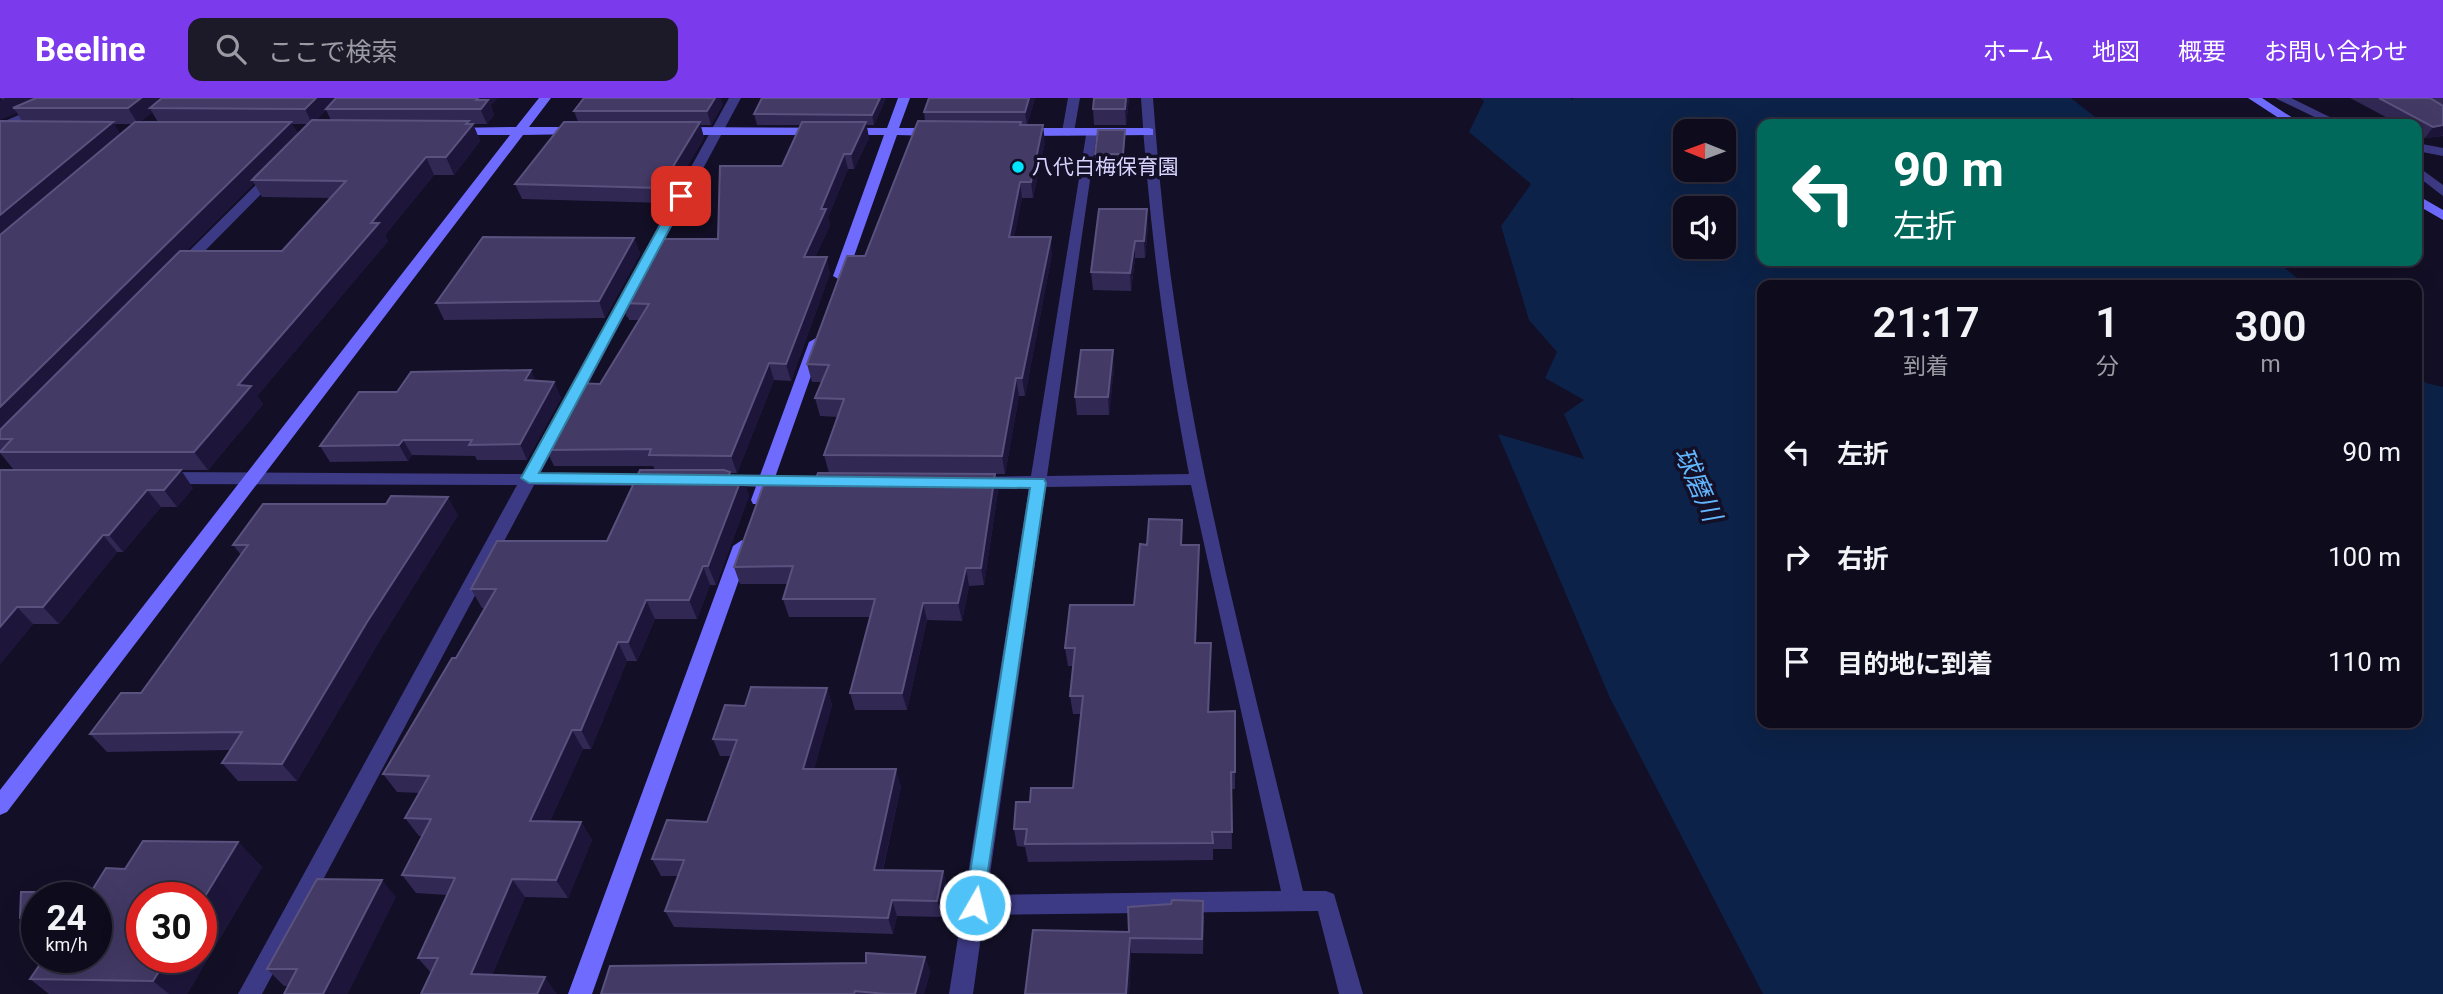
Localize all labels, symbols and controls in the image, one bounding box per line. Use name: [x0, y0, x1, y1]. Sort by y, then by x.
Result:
search box: [188, 18, 678, 81]
text: Beeline: [35, 30, 146, 69]
icon: search: [212, 30, 250, 68]
text: ここで検索: [268, 37, 398, 67]
text: ホーム: [1983, 38, 2054, 66]
text: 地図: [2092, 38, 2140, 66]
text: 概要: [2178, 38, 2226, 66]
text: お問い合わせ: [2264, 38, 2408, 66]
north arrow: [1673, 119, 1736, 182]
map controls: [1673, 119, 1736, 259]
text: 90 m: [1893, 141, 2004, 198]
icon: left: [1778, 147, 1869, 238]
place label: 八代白梅保育園: [1032, 155, 1179, 179]
marker: 八代白梅保育園: [1010, 159, 1026, 175]
pin: [651, 166, 711, 226]
icon: arrive: [662, 177, 700, 215]
button: sound: [1673, 196, 1736, 259]
text: 左折: [1893, 207, 1957, 245]
text: 21:17: [1872, 298, 1980, 347]
text: 1: [2095, 298, 2119, 347]
text: 300: [2235, 302, 2307, 351]
text: m: [2261, 351, 2281, 378]
text: 到着: [1903, 353, 1949, 380]
text: 分: [2096, 353, 2119, 380]
icon: left: [1778, 433, 1816, 471]
text: 90 m: [2343, 437, 2401, 467]
text: 左折: [1837, 439, 1889, 469]
water label: 球磨川: [1668, 442, 1729, 528]
icon: right: [1778, 538, 1816, 576]
text: 100 m: [2328, 542, 2401, 572]
text: 右折: [1837, 544, 1889, 574]
icon: arrive: [1778, 643, 1816, 681]
text: 110 m: [2328, 647, 2401, 677]
text: 目的地に到着: [1837, 649, 1993, 679]
position arrow: [938, 868, 1012, 942]
speed limit sign: 30: [126, 882, 217, 973]
text: 24: [46, 898, 87, 939]
text: km/h: [45, 934, 88, 955]

